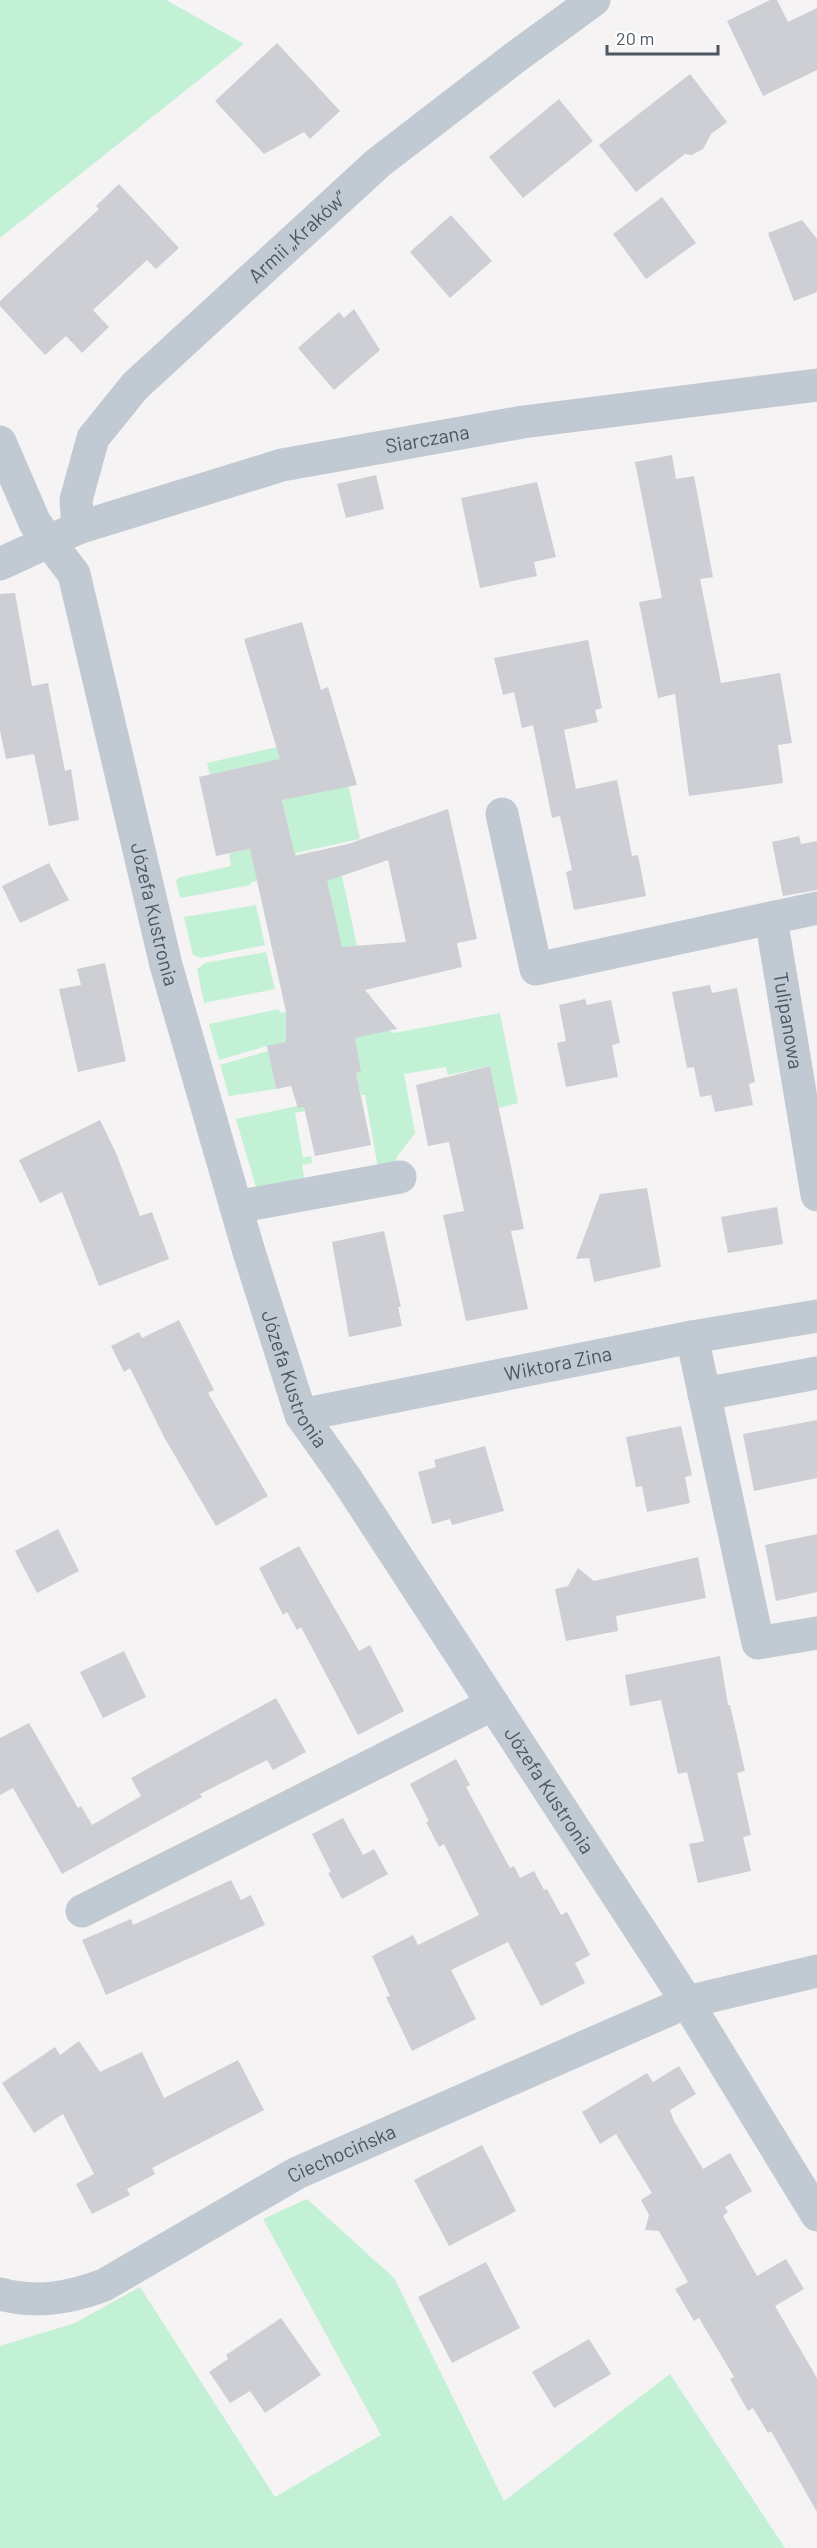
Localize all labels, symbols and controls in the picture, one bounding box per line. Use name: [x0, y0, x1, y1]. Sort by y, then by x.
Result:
scale bar: [607, 18, 718, 56]
text: 20 m: [616, 27, 654, 49]
street label: Armii „Kraków”: [243, 184, 352, 287]
street label: Siarczana: [383, 419, 471, 457]
street label: Józefa Kustronia: [127, 840, 184, 988]
street label: Tulipanowa: [769, 970, 809, 1071]
street label: Józefa Kustronia: [257, 1307, 333, 1452]
street label: Wiktora Zina: [502, 1340, 614, 1385]
street label: Józefa Kustronia: [500, 1722, 600, 1858]
street label: Ciechocińska: [282, 2118, 399, 2187]

